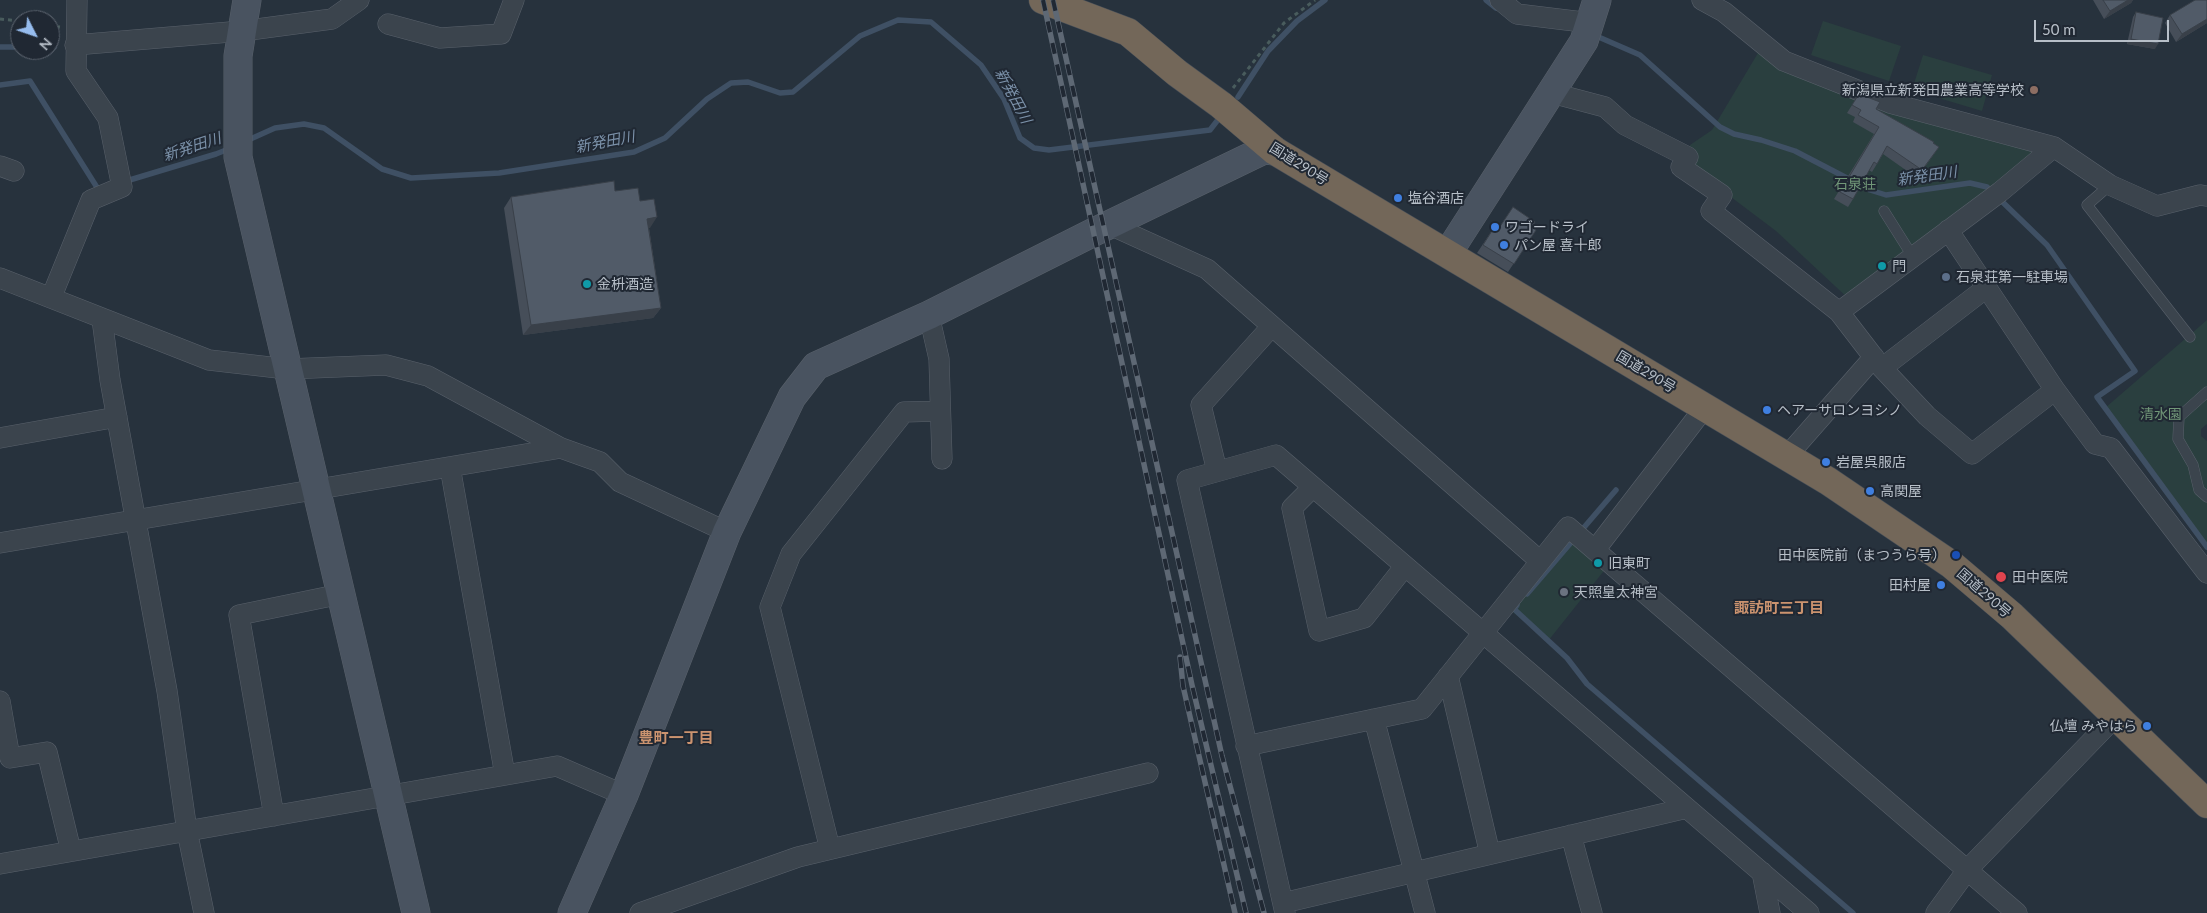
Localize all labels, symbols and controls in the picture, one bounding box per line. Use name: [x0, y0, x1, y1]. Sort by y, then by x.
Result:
north arrow: [10, 10, 60, 60]
scale bar: [2037, 10, 2172, 42]
text: 50 m: [2042, 20, 2076, 38]
text: N: [36, 35, 56, 54]
water label: 新発田川: [991, 65, 1035, 127]
place label: 新潟県立新発田農業高等学校: [1842, 82, 2024, 98]
marker: 新潟県立新発田農業高等学校: [2028, 84, 2040, 96]
water label: 新発田川: [574, 127, 636, 157]
water label: 新発田川: [161, 129, 223, 165]
street label: 国道290号: [1266, 139, 1332, 189]
water label: 新発田川: [1896, 163, 1958, 189]
park label: 石泉荘: [1834, 176, 1876, 192]
place label: 塩谷酒店: [1408, 190, 1464, 206]
marker: 塩谷酒店: [1392, 192, 1404, 204]
place label: ワゴードライ: [1505, 219, 1589, 235]
marker: ワゴードライ: [1489, 221, 1501, 233]
place label: パン屋 喜十郎: [1514, 237, 1602, 253]
marker: パン屋 喜十郎: [1498, 239, 1510, 251]
place label: 門: [1892, 258, 1906, 274]
marker: 門: [1876, 260, 1888, 272]
place label: 石泉荘第一駐車場: [1956, 269, 2068, 285]
marker: 石泉荘第一駐車場: [1940, 271, 1952, 283]
place label: 金枡酒造: [597, 276, 653, 292]
marker: 金枡酒造: [581, 278, 593, 290]
street label: 国道290号: [1613, 348, 1679, 396]
place label: ヘアーサロンヨシノ: [1777, 402, 1902, 418]
marker: ヘアーサロンヨシノ: [1761, 404, 1773, 416]
park label: 清水園: [2140, 406, 2182, 422]
place label: 岩屋呉服店: [1836, 454, 1906, 470]
marker: 岩屋呉服店: [1820, 456, 1832, 468]
place label: 高関屋: [1880, 483, 1922, 499]
marker: 高関屋: [1864, 485, 1876, 497]
place label: 田中医院前（まつうら号）: [1778, 547, 1946, 563]
marker: 田中医院前（まつうら号）: [1950, 549, 1962, 561]
place label: 旧東町: [1608, 555, 1650, 571]
marker: 旧東町: [1592, 557, 1604, 569]
street label: 国道290号: [1953, 565, 2015, 621]
place label: 田中医院: [2012, 569, 2068, 585]
marker: 田中医院: [1994, 570, 2008, 584]
place label: 田村屋: [1889, 577, 1931, 593]
marker: 田村屋: [1935, 579, 1947, 591]
place label: 天照皇太神宮: [1574, 584, 1658, 600]
marker: 天照皇太神宮: [1558, 586, 1570, 598]
district label: 諏訪町三丁目: [1734, 599, 1824, 617]
place label: 仏壇 みやはら: [2049, 718, 2137, 734]
marker: 仏壇 みやはら: [2141, 720, 2153, 732]
district label: 豊町一丁目: [639, 729, 713, 747]

